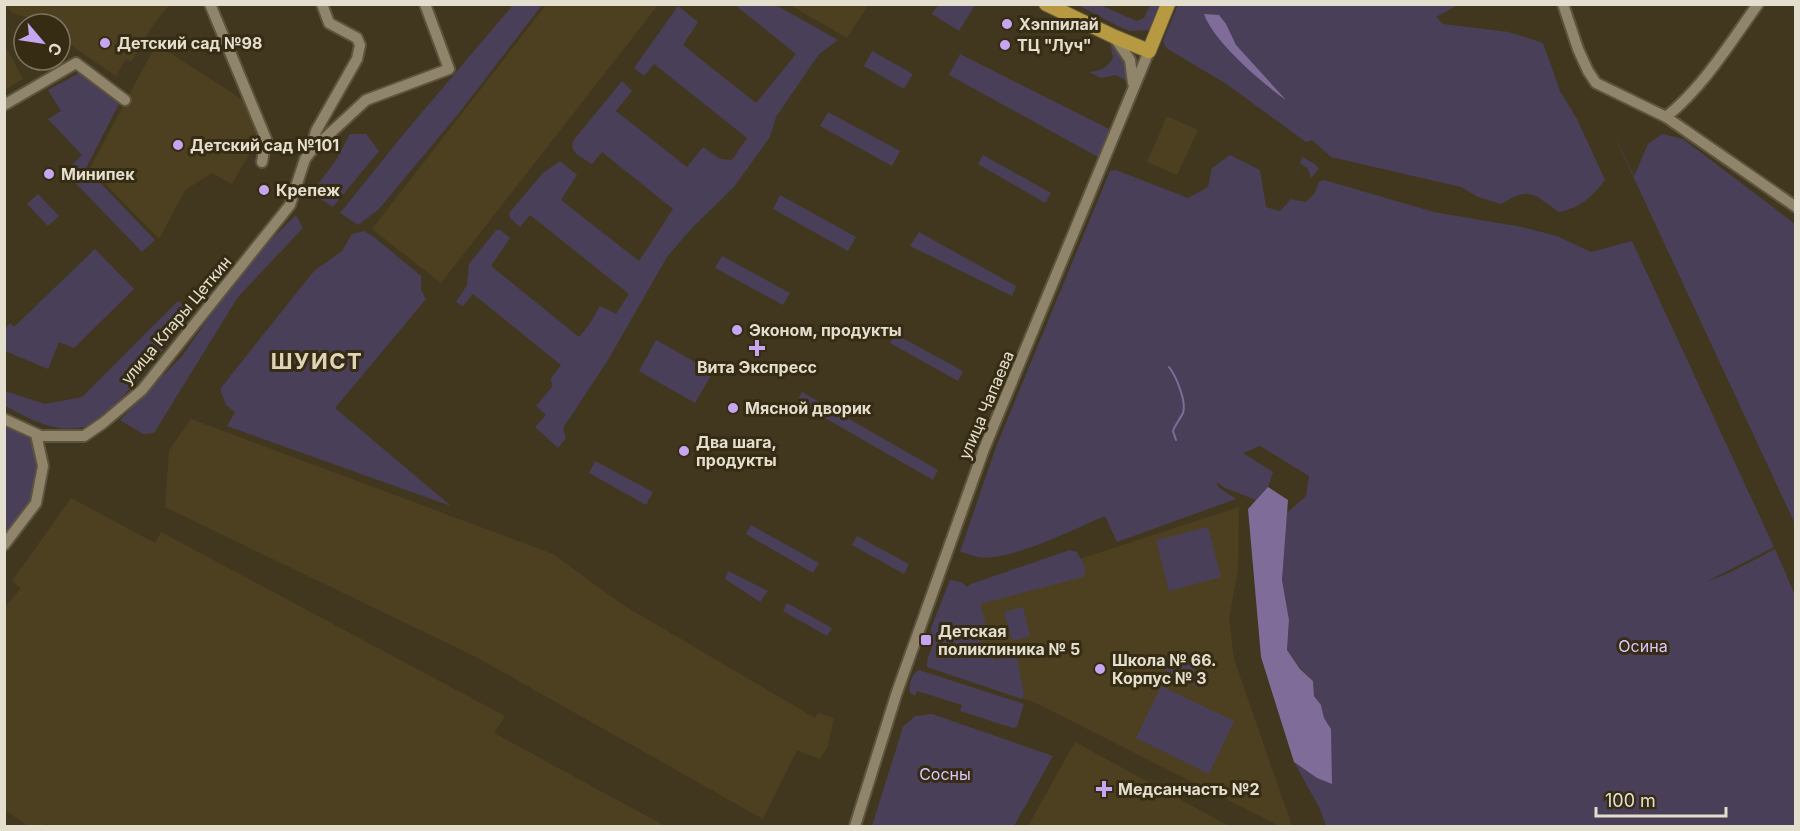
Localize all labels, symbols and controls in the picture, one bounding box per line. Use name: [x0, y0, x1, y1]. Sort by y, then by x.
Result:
north arrow: [12, 12, 72, 72]
place label: Хэппилай: [1019, 14, 1099, 34]
marker: Хэппилай: [1000, 17, 1014, 31]
place label: Детский сад №98: [117, 33, 262, 53]
place label: ТЦ "Луч": [1017, 35, 1092, 55]
marker: Детский сад №98: [98, 36, 112, 50]
marker: ТЦ "Луч": [998, 38, 1012, 52]
text: С: [43, 39, 67, 59]
place label: Детский сад №101: [190, 135, 339, 155]
marker: Детский сад №101: [171, 138, 185, 152]
place label: Минипек: [61, 164, 135, 184]
marker: Минипек: [42, 167, 56, 181]
place label: Крепеж: [276, 180, 340, 200]
marker: Крепеж: [257, 183, 271, 197]
street label: улица Клары Цеткин: [117, 252, 235, 388]
place label: Эконом, продукты: [749, 320, 902, 340]
marker: Эконом, продукты: [730, 323, 744, 337]
marker: Вита Экспресс: [750, 341, 764, 355]
district label: ШУИСТ: [271, 348, 363, 374]
street label: улица Чапаева: [954, 348, 1018, 462]
place label: Вита Экспресс: [697, 357, 817, 377]
place label: Мясной дворик: [745, 398, 872, 418]
marker: Мясной дворик: [726, 401, 740, 415]
place label: Два шага, продукты: [696, 432, 777, 470]
marker: Два шага, продукты: [677, 444, 691, 458]
place label: Детская поликлиника № 5: [938, 621, 1080, 659]
marker: Детская поликлиника № 5: [919, 633, 933, 647]
park label: Осина: [1618, 636, 1668, 656]
place label: Школа № 66. Корпус № 3: [1112, 650, 1216, 688]
marker: Школа № 66. Корпус № 3: [1093, 662, 1107, 676]
park label: Сосны: [919, 764, 971, 784]
place label: Медсанчасть №2: [1118, 779, 1259, 799]
marker: Медсанчасть №2: [1095, 780, 1113, 798]
scale bar: [1596, 780, 1726, 818]
text: 100 m: [1605, 790, 1656, 811]

